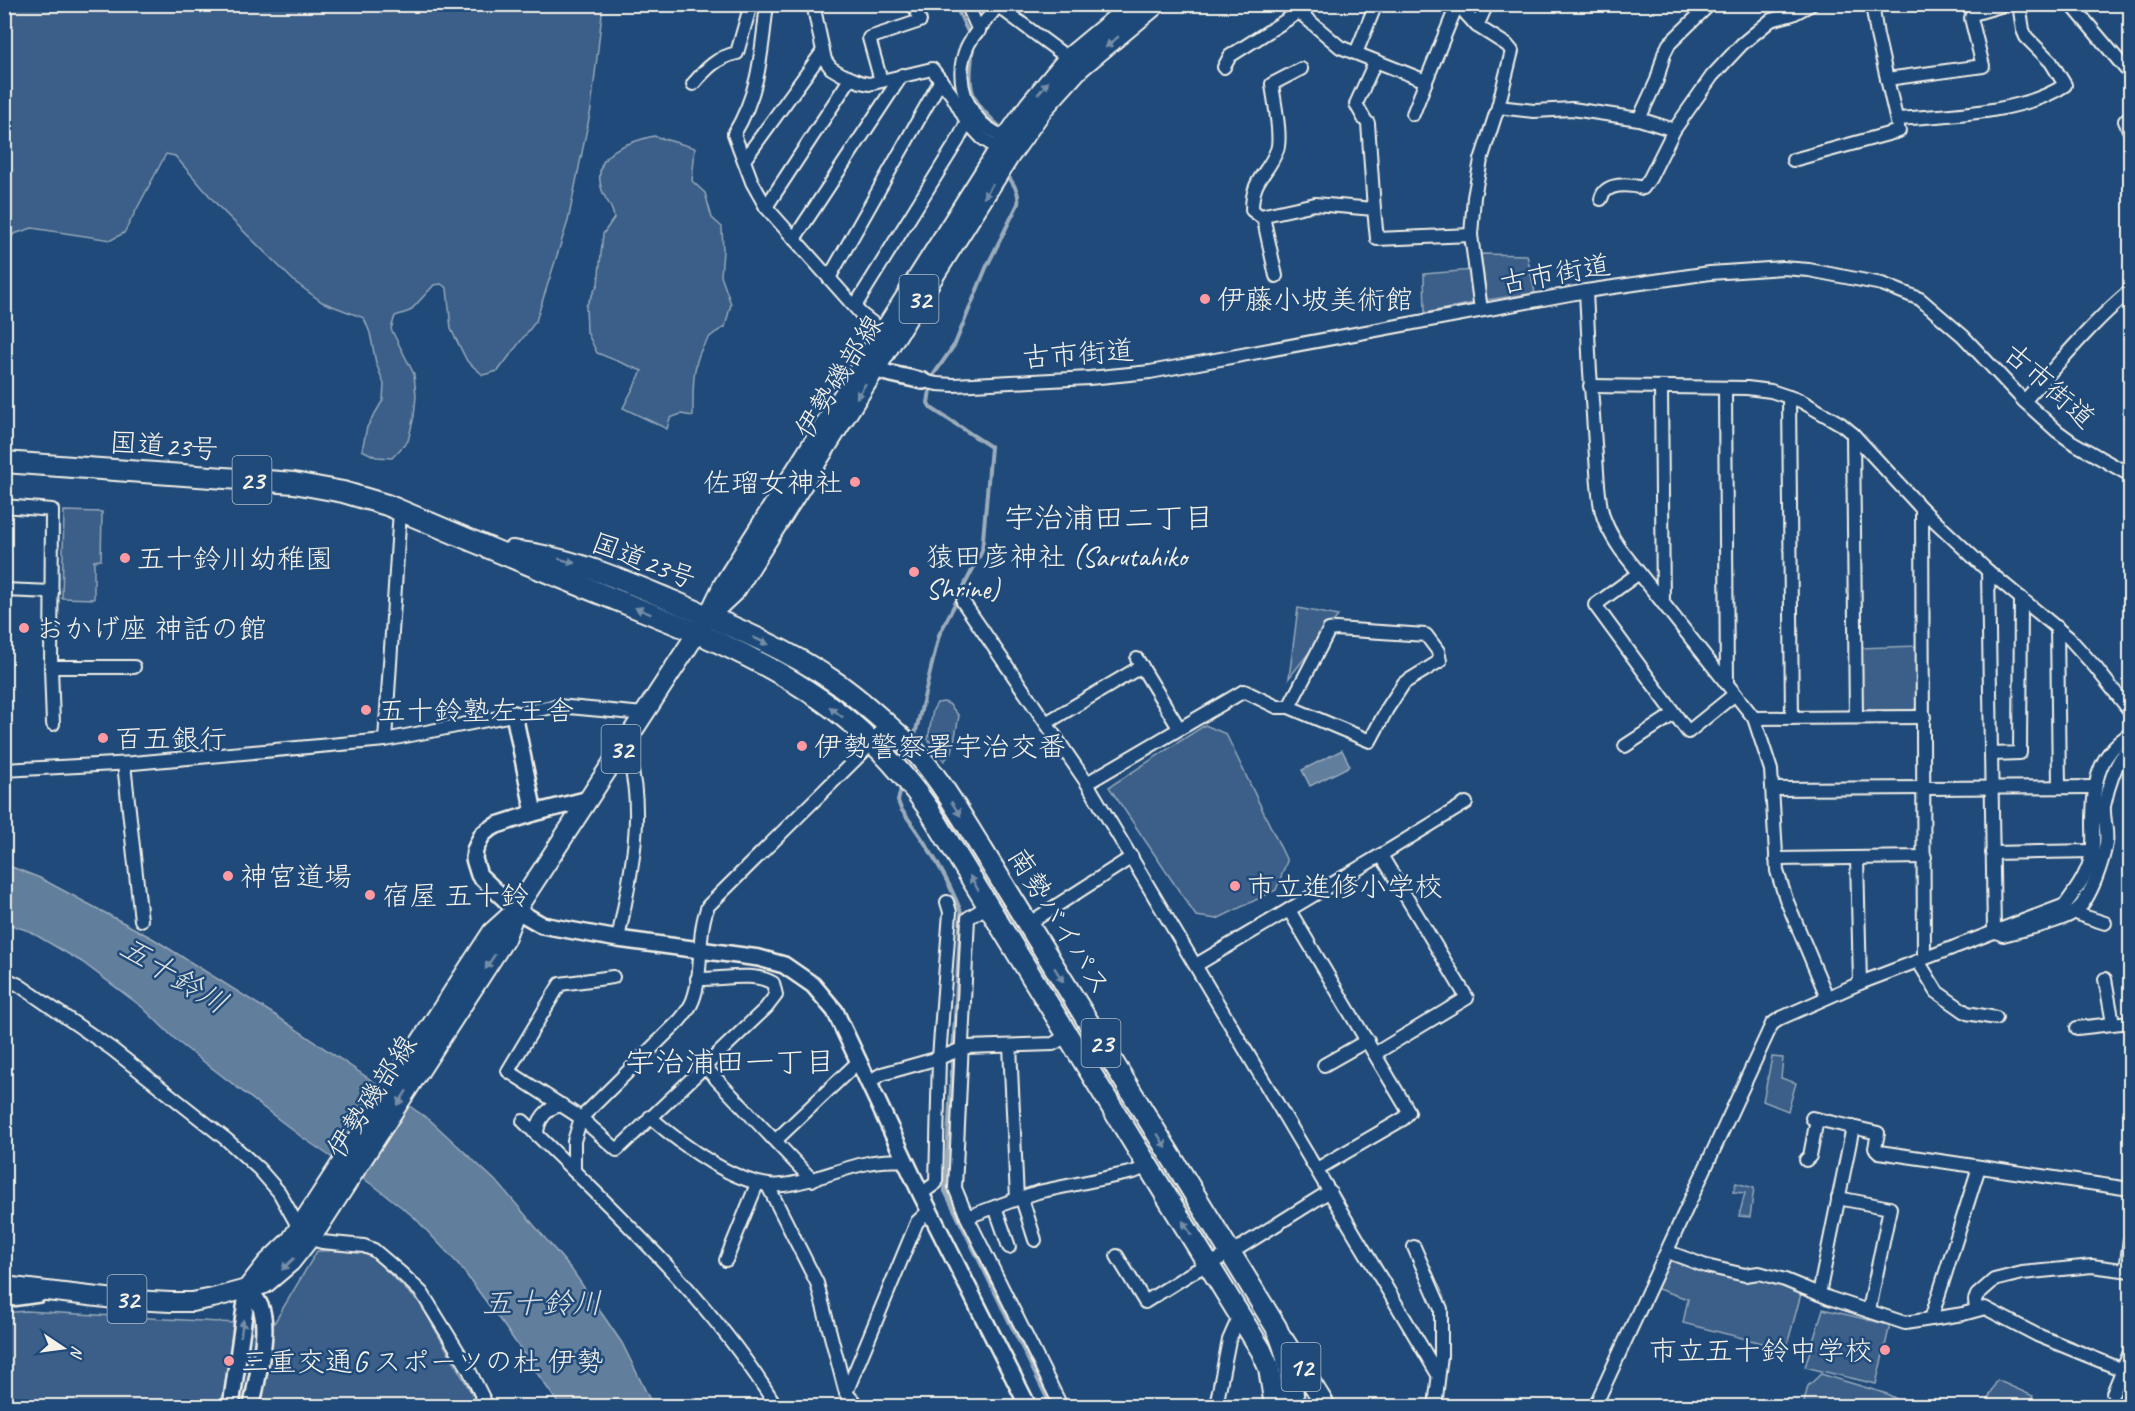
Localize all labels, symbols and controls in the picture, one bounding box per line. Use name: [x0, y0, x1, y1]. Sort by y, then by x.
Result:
one-way arrow: [1104, 35, 1120, 48]
one-way arrow: [1036, 80, 1049, 96]
one-way arrow: [982, 183, 993, 199]
street label: 古市街道: [1497, 247, 1613, 300]
road number: 32: [900, 275, 938, 323]
place label: 伊藤小坡美術館: [1217, 282, 1413, 317]
marker: 伊藤小坡美術館: [1198, 292, 1212, 306]
street label: 伊勢磯部線: [786, 308, 890, 445]
street label: 古市街道: [1021, 332, 1135, 375]
street label: 古市街道: [1996, 335, 2103, 436]
one-way arrow: [855, 383, 866, 399]
street label: 国道23号: [108, 424, 220, 467]
road number: 23: [232, 456, 272, 504]
place label: 佐瑠女神社: [703, 465, 843, 500]
marker: 佐瑠女神社: [848, 475, 862, 489]
district label: 宇治浦田二丁目: [1004, 499, 1214, 537]
street label: 国道23号: [587, 525, 701, 596]
place label: 猿田彦神社 (Sarutahiko Shrine): [926, 539, 1190, 606]
place label: 五十鈴川幼稚園: [137, 541, 333, 576]
marker: 五十鈴川幼稚園: [118, 551, 132, 565]
one-way arrow: [558, 557, 576, 566]
marker: 猿田彦神社 (Sarutahiko Shrine): [907, 565, 921, 579]
one-way arrow: [633, 606, 651, 616]
place label: おかげ座 神話の館: [36, 611, 267, 646]
marker: おかげ座 神話の館: [17, 621, 31, 635]
one-way arrow: [753, 637, 770, 646]
place label: 五十鈴塾左王舎: [378, 693, 574, 728]
marker: 五十鈴塾左王舎: [359, 703, 373, 717]
one-way arrow: [829, 707, 844, 719]
place label: 百五銀行: [115, 721, 227, 756]
road number: 32: [602, 725, 640, 773]
place label: 伊勢警察署宇治交番: [814, 729, 1066, 764]
marker: 百五銀行: [96, 731, 110, 745]
marker: 伊勢警察署宇治交番: [795, 739, 809, 753]
one-way arrow: [950, 801, 961, 817]
street label: 南勢バイパス: [1000, 841, 1119, 1002]
place label: 神宮道場: [240, 859, 352, 894]
marker: 神宮道場: [221, 869, 235, 883]
place label: 市立進修小学校: [1247, 869, 1443, 904]
one-way arrow: [969, 875, 980, 891]
place label: 宿屋 五十鈴: [382, 878, 529, 913]
marker: 市立進修小学校: [1228, 879, 1242, 893]
marker: 宿屋 五十鈴: [363, 888, 377, 902]
water label: 五十鈴川: [113, 928, 235, 1022]
one-way arrow: [484, 954, 495, 971]
one-way arrow: [1054, 967, 1065, 983]
road number: 23: [1082, 1019, 1120, 1067]
street label: 伊勢磯部線: [319, 1028, 424, 1165]
district label: 宇治浦田一丁目: [625, 1043, 835, 1081]
one-way arrow: [397, 1089, 408, 1106]
one-way arrow: [1156, 1133, 1167, 1149]
one-way arrow: [1181, 1220, 1192, 1236]
one-way arrow: [281, 1257, 295, 1271]
road number: 32: [108, 1275, 146, 1323]
water label: 五十鈴川: [482, 1284, 602, 1322]
north arrow: [33, 1318, 93, 1378]
one-way arrow: [238, 1318, 247, 1337]
place label: 市立五十鈴中学校: [1649, 1333, 1873, 1368]
road number: 12: [1282, 1343, 1320, 1391]
marker: 市立五十鈴中学校: [1878, 1343, 1892, 1357]
text: N: [65, 1344, 87, 1361]
place label: 三重交通G スポーツの杜 伊勢: [241, 1344, 604, 1379]
marker: 三重交通G スポーツの杜 伊勢: [222, 1354, 236, 1368]

